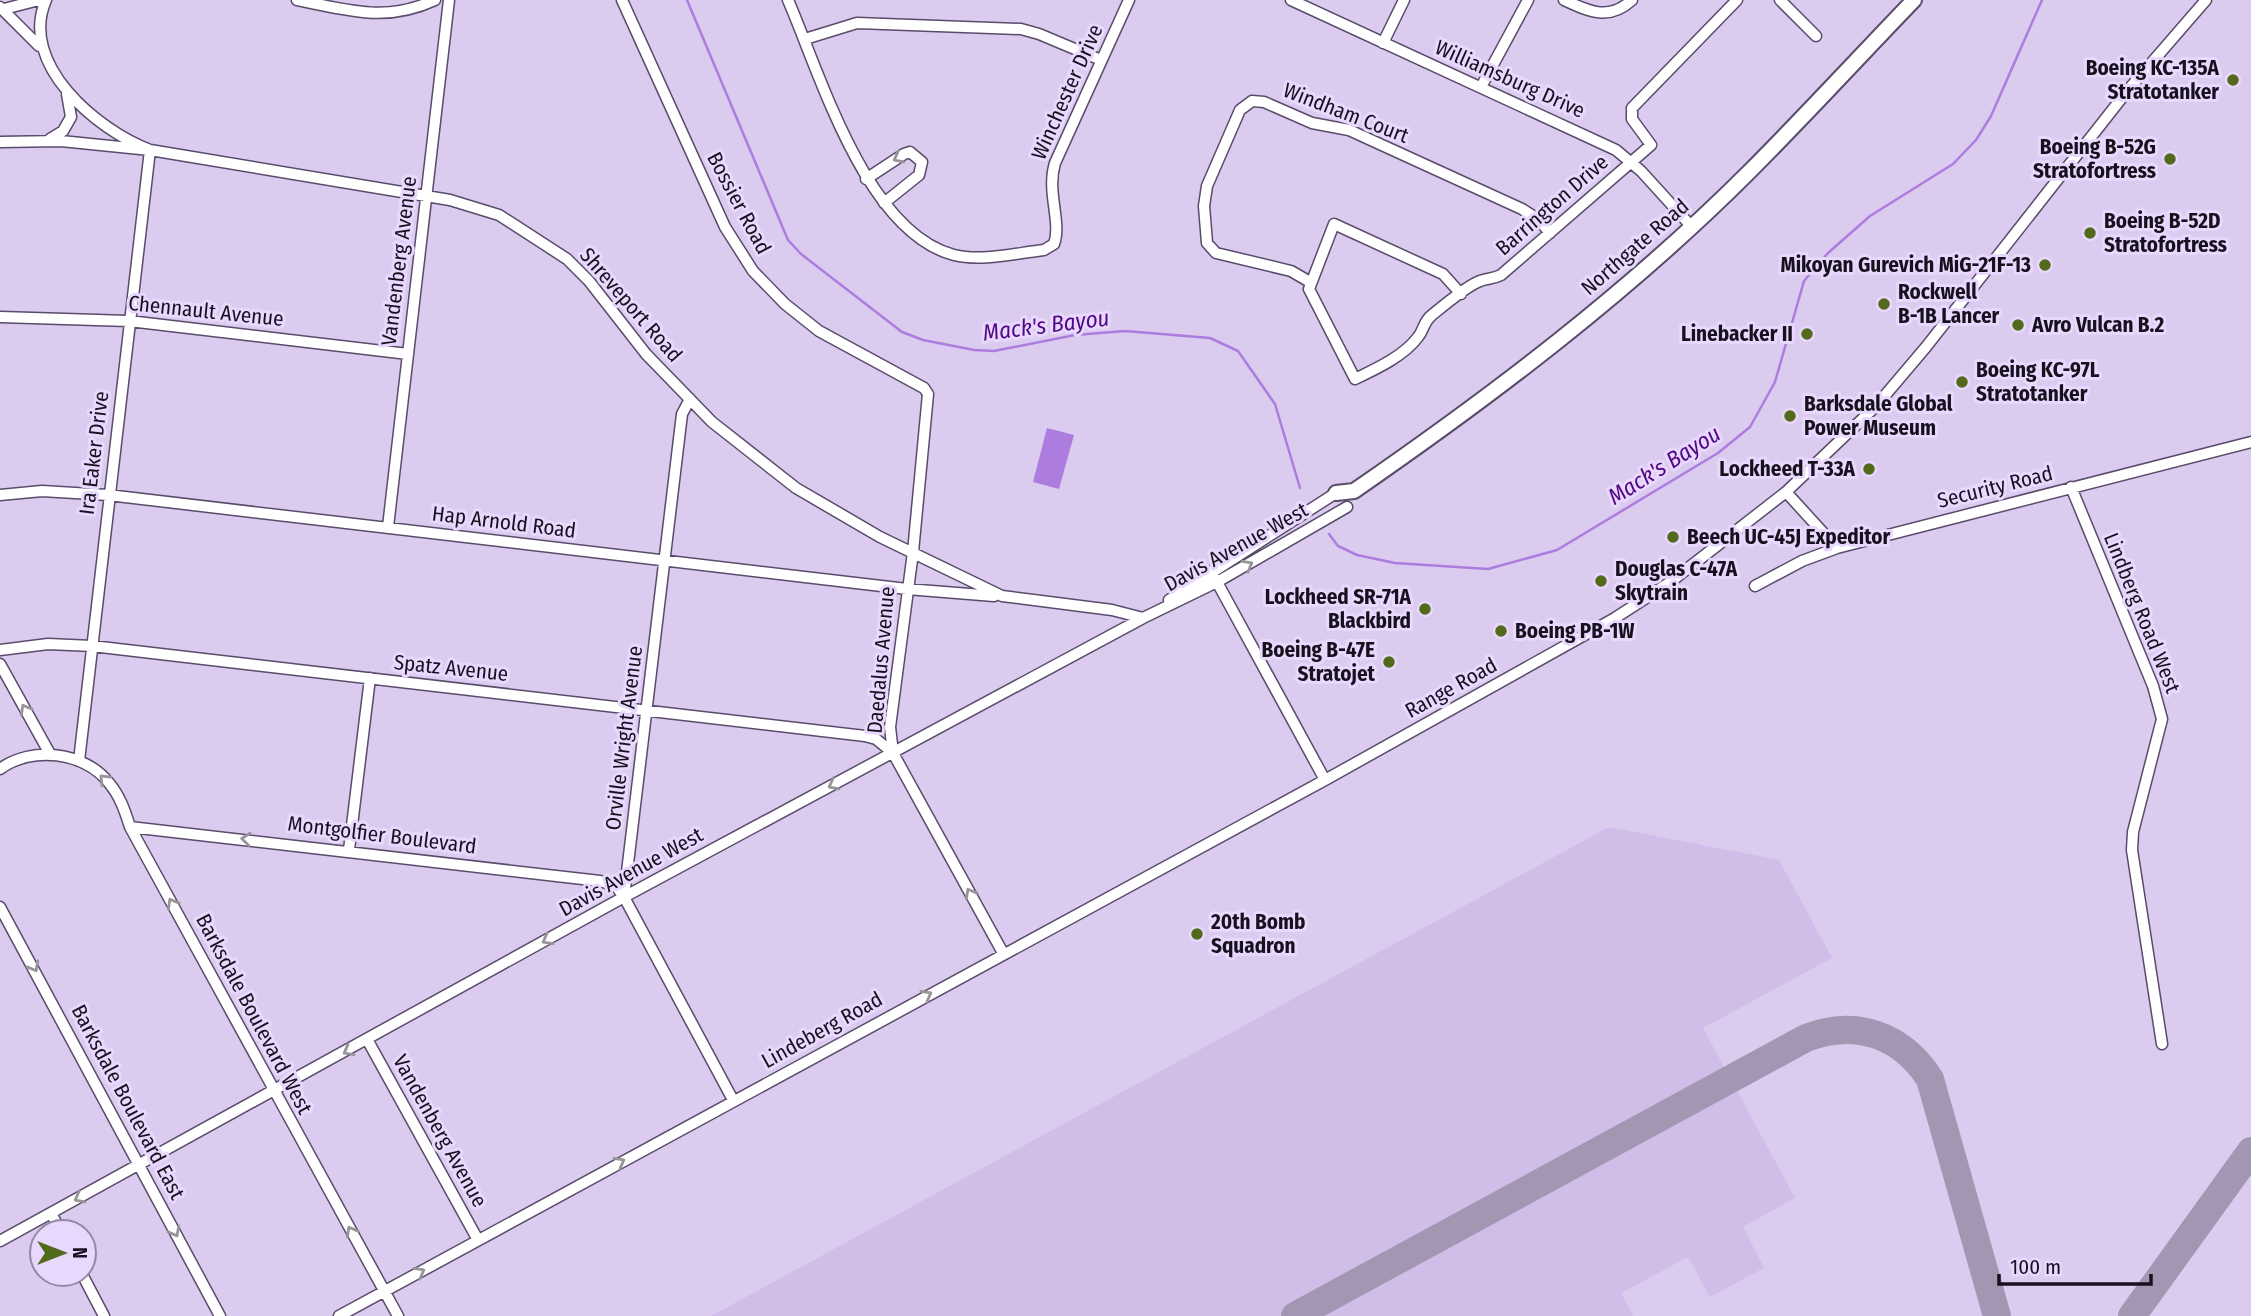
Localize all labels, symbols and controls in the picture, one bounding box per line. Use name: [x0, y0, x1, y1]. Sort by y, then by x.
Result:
street label: Winchester Drive: [1026, 20, 1108, 164]
street label: Williamsburg Drive: [1431, 34, 1589, 124]
place label: Boeing KC-135A Stratotanker: [2086, 55, 2220, 105]
marker: Boeing KC-135A Stratotanker: [2225, 72, 2241, 88]
street label: Windham Court: [1280, 77, 1413, 149]
place label: Boeing B-52G Stratofortress: [2033, 134, 2156, 184]
street label: Bossier Road: [701, 148, 777, 258]
street label: Barrington Drive: [1490, 149, 1614, 261]
one-way arrow: [893, 150, 906, 163]
marker: Boeing B-52G Stratofortress: [2162, 151, 2178, 167]
street label: Vandenberg Avenue: [376, 175, 422, 347]
street label: Northgate Road: [1576, 193, 1694, 301]
place label: Boeing B-52D Stratofortress: [2104, 208, 2227, 258]
marker: Boeing B-52D Stratofortress: [2082, 225, 2098, 241]
street label: Shreveport Road: [574, 242, 688, 368]
place label: Mikoyan Gurevich MiG-21F-13: [1781, 252, 2031, 278]
marker: Mikoyan Gurevich MiG-21F-13: [2037, 257, 2053, 273]
place label: Rockwell B-1B Lancer: [1898, 279, 2000, 329]
street label: Chennault Avenue: [127, 290, 285, 332]
marker: Rockwell B-1B Lancer: [1876, 296, 1892, 312]
water label: Mack's Bayou: [981, 303, 1111, 347]
place label: Avro Vulcan B.2: [2031, 312, 2164, 338]
marker: Avro Vulcan B.2: [2010, 317, 2026, 333]
place label: Linebacker II: [1681, 321, 1793, 347]
marker: Linebacker II: [1799, 326, 1815, 342]
place label: Boeing KC-97L Stratotanker: [1976, 357, 2100, 407]
marker: Boeing KC-97L Stratotanker: [1954, 374, 1970, 390]
street label: Ira Eaker Drive: [74, 390, 114, 516]
place label: Barksdale Global Power Museum: [1804, 391, 1953, 441]
marker: Barksdale Global Power Museum: [1782, 408, 1798, 424]
water label: Mack's Bayou: [1603, 419, 1725, 511]
place label: Lockheed T-33A: [1719, 456, 1856, 482]
street label: Security Road: [1935, 460, 2055, 514]
marker: Lockheed T-33A: [1861, 461, 1877, 477]
street label: Davis Avenue West: [1160, 497, 1313, 597]
street label: Hap Arnold Road: [431, 500, 577, 544]
place label: Beech UC-45J Expeditor: [1687, 524, 1890, 550]
marker: Beech UC-45J Expeditor: [1665, 529, 1681, 545]
street label: Lindberg Road West: [2098, 529, 2186, 697]
place label: Douglas C-47A Skytrain: [1615, 556, 1738, 606]
one-way arrow: [1240, 560, 1253, 574]
marker: Douglas C-47A Skytrain: [1593, 573, 1609, 589]
place label: Lockheed SR-71A Blackbird: [1265, 584, 1412, 634]
street label: Daedalus Avenue: [862, 585, 900, 735]
marker: Lockheed SR-71A Blackbird: [1417, 601, 1433, 617]
place label: Boeing PB-1W: [1515, 618, 1635, 644]
marker: Boeing PB-1W: [1493, 623, 1509, 639]
place label: Boeing B-47E Stratojet: [1261, 637, 1376, 687]
street label: Orville Wright Avenue: [600, 644, 648, 832]
street label: Spatz Avenue: [393, 649, 509, 687]
street label: Range Road: [1401, 652, 1501, 724]
marker: Boeing B-47E Stratojet: [1381, 654, 1397, 670]
one-way arrow: [20, 704, 33, 716]
one-way arrow: [100, 775, 113, 788]
one-way arrow: [828, 777, 840, 791]
street label: Montgolfier Boulevard: [286, 811, 478, 859]
street label: Davis Avenue West: [555, 822, 708, 922]
one-way arrow: [240, 832, 252, 847]
one-way arrow: [965, 888, 978, 900]
one-way arrow: [167, 898, 180, 910]
street label: Barksdale Boulevard West: [190, 909, 318, 1119]
place label: 20th Bomb Squadron: [1210, 909, 1305, 959]
marker: 20th Bomb Squadron: [1189, 926, 1205, 942]
one-way arrow: [541, 932, 554, 945]
one-way arrow: [26, 959, 39, 972]
street label: Lindeberg Road: [757, 986, 887, 1074]
one-way arrow: [920, 989, 932, 1003]
street label: Barksdale Boulevard East: [66, 1000, 190, 1204]
one-way arrow: [343, 1043, 355, 1057]
street label: Vandenberg Avenue: [387, 1050, 493, 1212]
one-way arrow: [612, 1157, 625, 1171]
one-way arrow: [74, 1190, 87, 1203]
north arrow: [28, 1218, 98, 1288]
one-way arrow: [167, 1225, 181, 1237]
one-way arrow: [346, 1226, 360, 1239]
scale bar: [1999, 1242, 2151, 1286]
text: N: [68, 1247, 91, 1259]
text: 100 m: [2010, 1254, 2061, 1280]
one-way arrow: [413, 1267, 425, 1280]

